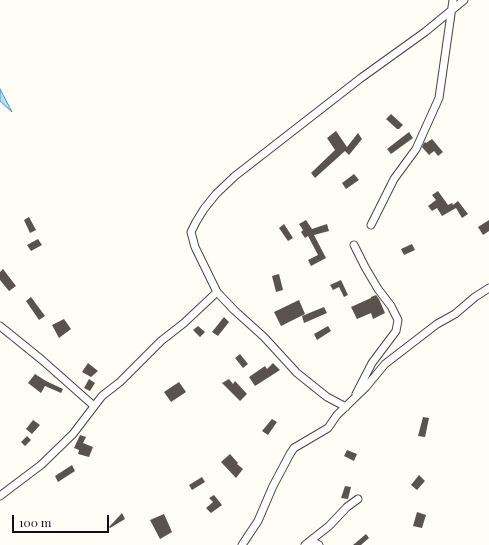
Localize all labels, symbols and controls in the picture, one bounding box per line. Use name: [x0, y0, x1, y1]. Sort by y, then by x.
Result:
scale bar: [14, 507, 111, 533]
text: 100 m: [19, 514, 51, 530]

